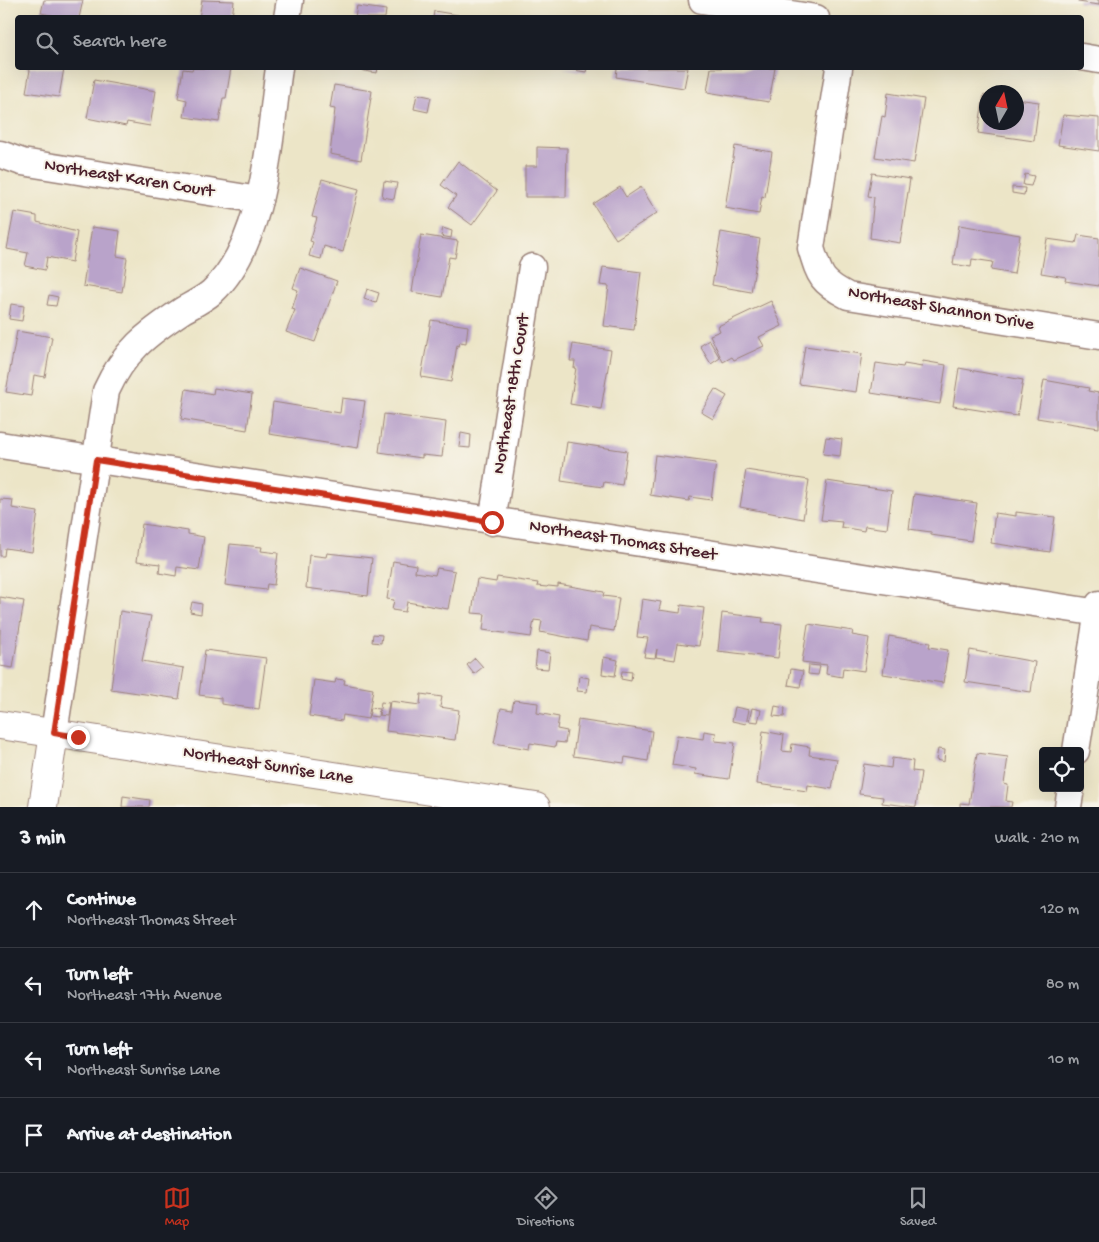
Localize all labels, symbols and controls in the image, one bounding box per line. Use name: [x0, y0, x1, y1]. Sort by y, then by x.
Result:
search box: [15, 15, 1084, 70]
icon: search: [33, 29, 61, 57]
text: Search here: [73, 31, 167, 54]
north arrow: [979, 85, 1024, 130]
street label: Northeast Karen Court: [43, 155, 217, 203]
street label: Northeast Shannon Drive: [846, 282, 1036, 336]
street label: Northeast 18th Court: [489, 311, 535, 475]
route start: [481, 511, 504, 534]
street label: Northeast Thomas Street: [528, 516, 720, 566]
route end: [67, 726, 90, 749]
street label: Northeast Sunrise Lane: [181, 742, 355, 790]
map controls: [1039, 747, 1084, 792]
button: locate: [1039, 747, 1084, 792]
text: 3 min: [20, 827, 65, 852]
text: Walk · 210 m: [995, 830, 1079, 849]
text: Continue: [67, 889, 136, 912]
icon: ahead: [20, 896, 48, 924]
text: 120 m: [1040, 901, 1079, 920]
text: Northeast Thomas Street: [67, 912, 236, 931]
text: Turn left: [67, 964, 131, 987]
icon: left: [20, 971, 48, 999]
text: 80 m: [1046, 976, 1079, 995]
text: Northeast 17th Avenue: [67, 987, 222, 1006]
text: Turn left: [67, 1039, 131, 1062]
icon: left: [20, 1046, 48, 1074]
text: 10 m: [1048, 1051, 1079, 1070]
text: Northeast Sunrise Lane: [67, 1062, 220, 1081]
icon: arrive: [20, 1121, 48, 1149]
text: Arrive at destination: [67, 1124, 231, 1147]
tab: Map: [163, 1184, 191, 1231]
tab: Directions: [517, 1184, 574, 1231]
tab: Saved: [900, 1184, 936, 1231]

